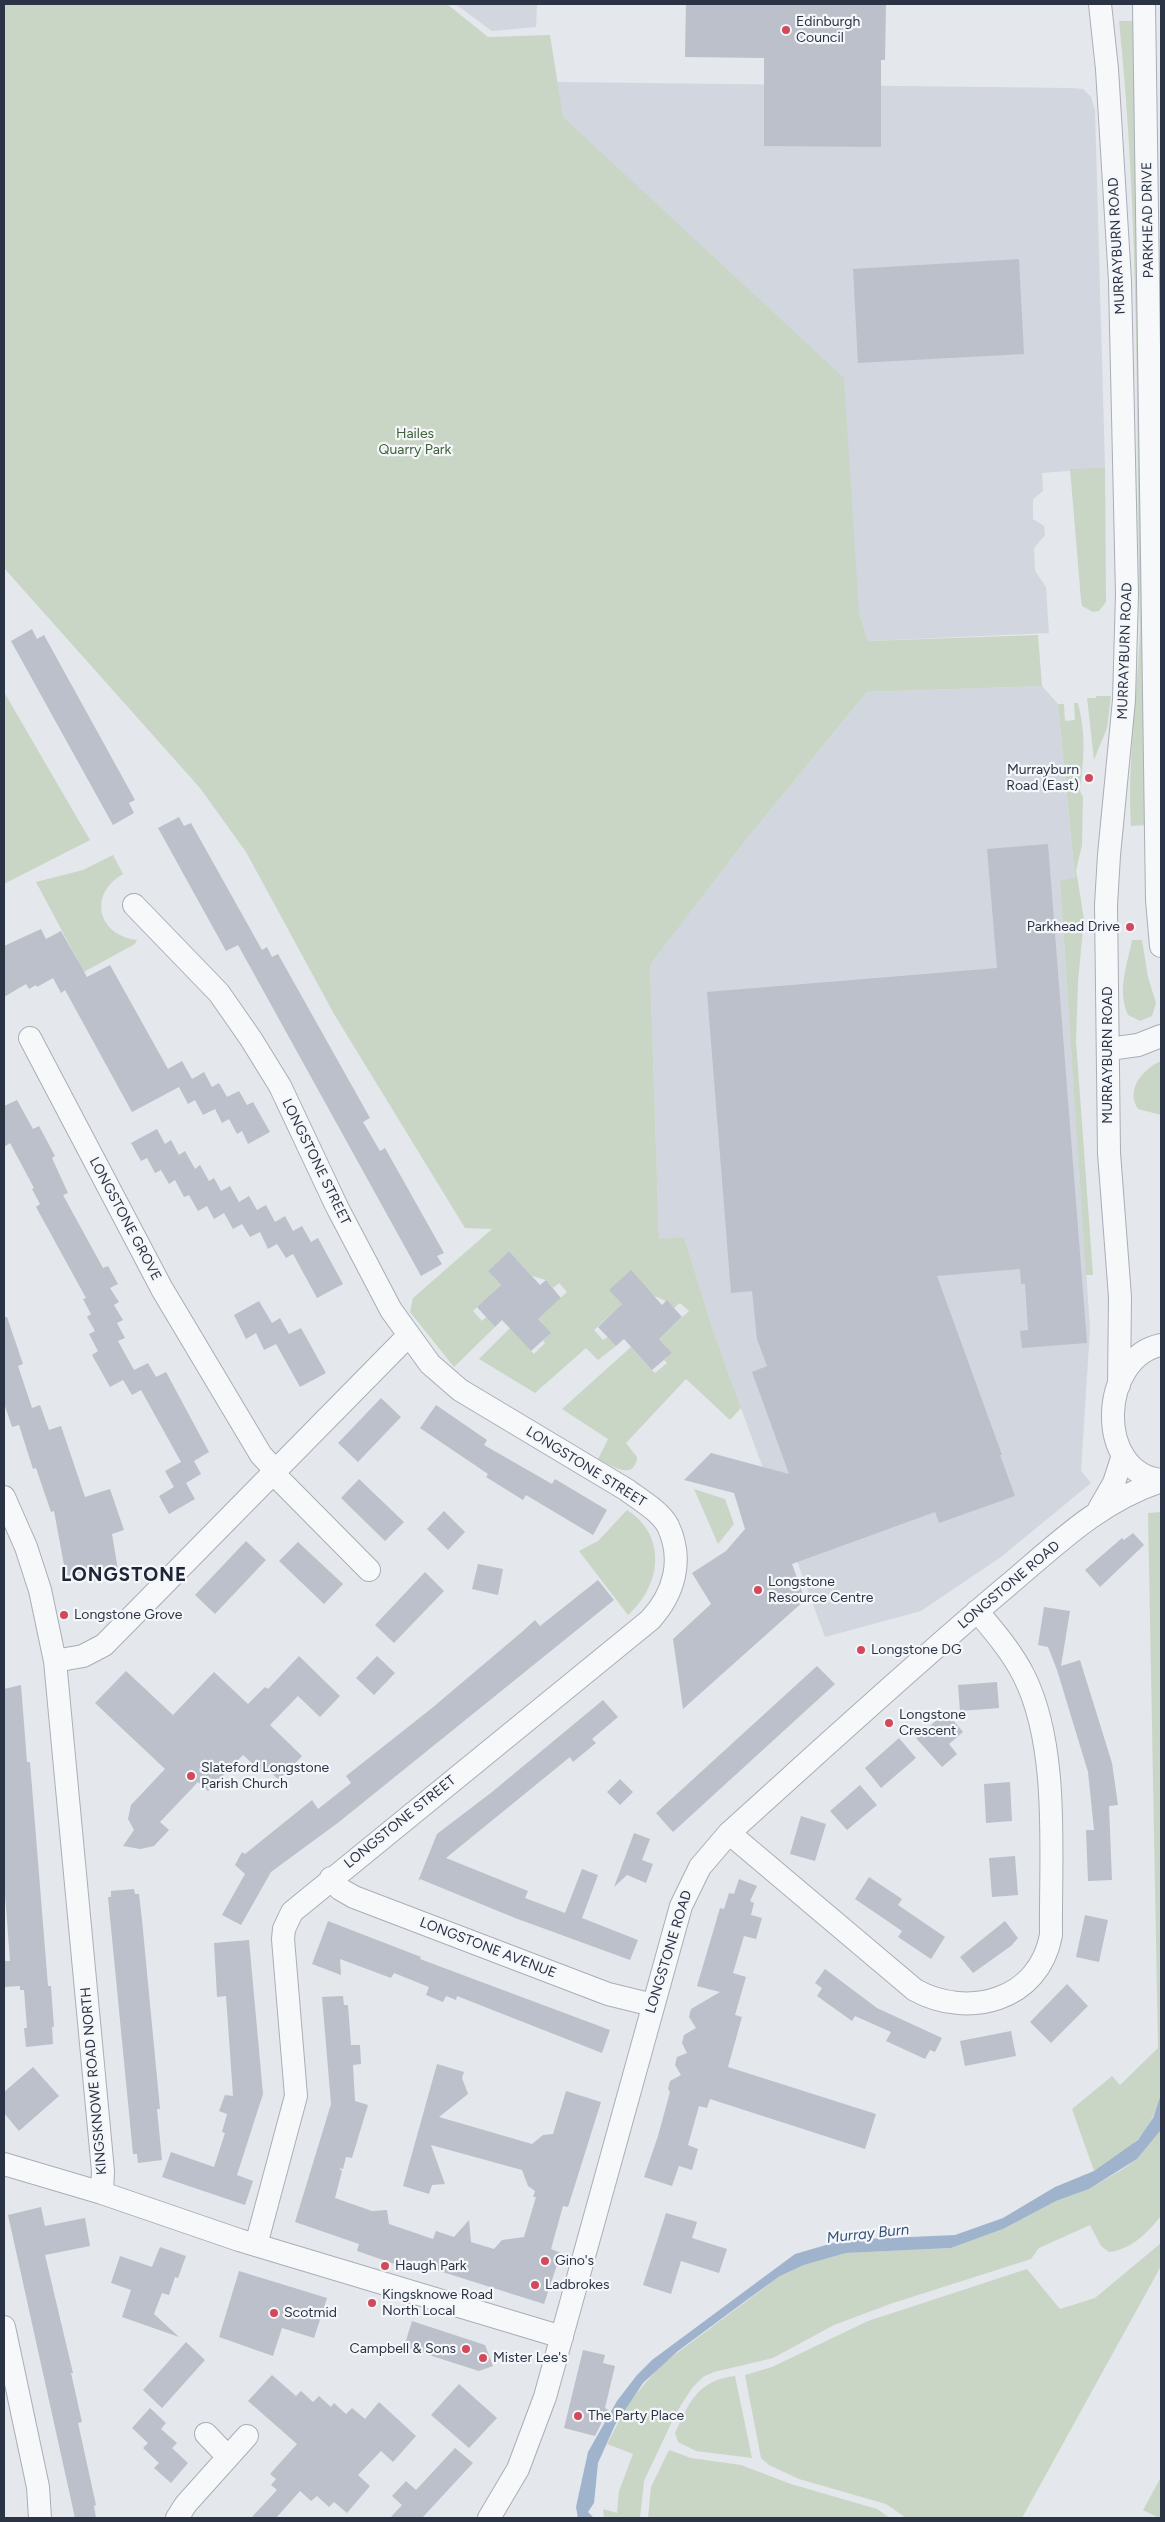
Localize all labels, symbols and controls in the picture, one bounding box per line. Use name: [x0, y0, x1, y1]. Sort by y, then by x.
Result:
place label: Edinburgh Council: [796, 14, 860, 46]
marker: Edinburgh Council: [780, 24, 792, 36]
street label: PARKHEAD DRIVE: [1139, 162, 1157, 278]
street label: MURRAYBURN ROAD: [1105, 177, 1129, 315]
park label: Hailes Quarry Park: [379, 426, 451, 458]
street label: MURRAYBURN ROAD: [1114, 582, 1136, 720]
place label: Murrayburn Road (East): [1006, 762, 1079, 794]
marker: Murrayburn Road (East): [1083, 772, 1095, 784]
place label: Parkhead Drive: [1027, 919, 1120, 935]
marker: Parkhead Drive: [1124, 921, 1136, 933]
street label: MURRAYBURN ROAD: [1100, 986, 1116, 1124]
street label: LONGSTONE STREET: [278, 1096, 354, 1228]
street label: LONGSTONE GROVE: [85, 1154, 165, 1284]
street label: LONGSTONE STREET: [523, 1423, 649, 1511]
street label: LONGSTONE ROAD: [955, 1537, 1063, 1633]
district label: LONGSTONE: [60, 1564, 188, 1586]
place label: Longstone Resource Centre: [768, 1574, 873, 1606]
marker: Longstone Resource Centre: [752, 1584, 764, 1596]
place label: Longstone Grove: [74, 1607, 182, 1623]
marker: Longstone Grove: [58, 1609, 70, 1621]
place label: Longstone DG: [871, 1642, 962, 1658]
marker: Longstone DG: [855, 1644, 867, 1656]
place label: Longstone Crescent: [899, 1707, 966, 1740]
marker: Longstone Crescent: [883, 1717, 895, 1729]
place label: Slateford Longstone Parish Church: [201, 1760, 329, 1792]
marker: Slateford Longstone Parish Church: [185, 1770, 197, 1782]
street label: LONGSTONE STREET: [341, 1772, 459, 1872]
street label: LONGSTONE ROAD: [642, 1888, 696, 2016]
street label: LONGSTONE AVENUE: [417, 1914, 559, 1982]
street label: KINGSKNOWE ROAD NORTH: [77, 1986, 111, 2176]
water label: Murray Burn: [826, 2221, 910, 2247]
place label: Gino's: [555, 2253, 594, 2269]
marker: Gino's: [539, 2255, 551, 2267]
place label: Haugh Park: [395, 2258, 467, 2274]
marker: Haugh Park: [379, 2260, 391, 2272]
place label: Ladbrokes: [545, 2277, 609, 2293]
marker: Ladbrokes: [529, 2279, 541, 2291]
place label: Kingsknowe Road North Local: [382, 2287, 493, 2320]
marker: Kingsknowe Road North Local: [366, 2297, 378, 2309]
place label: Scotmid: [284, 2305, 337, 2321]
marker: Scotmid: [268, 2307, 280, 2319]
place label: Campbell & Sons: [350, 2341, 456, 2357]
marker: Campbell & Sons: [460, 2343, 472, 2355]
place label: Mister Lee's: [493, 2350, 568, 2366]
marker: Mister Lee's: [477, 2352, 489, 2364]
place label: The Party Place: [588, 2408, 684, 2424]
marker: The Party Place: [572, 2410, 584, 2422]

